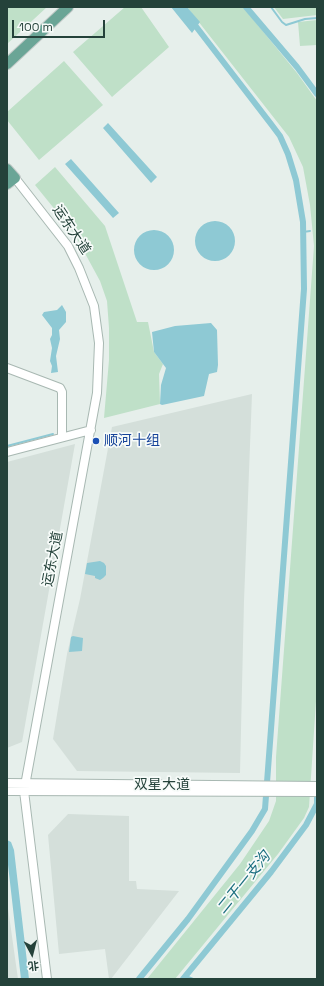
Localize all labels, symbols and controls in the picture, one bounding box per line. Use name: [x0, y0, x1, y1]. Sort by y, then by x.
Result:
scale bar: [14, 12, 107, 38]
text: 100 m: [19, 19, 53, 35]
street label: 运东大道: [48, 202, 94, 258]
place label: 顺河十组: [104, 433, 160, 449]
marker: 顺河十组: [91, 436, 101, 446]
street label: 运东大道: [39, 530, 67, 588]
street label: 双星大道: [134, 777, 190, 793]
water label: 二干一支沟: [213, 848, 275, 918]
north arrow: [12, 934, 52, 974]
text: 北: [27, 958, 40, 974]

